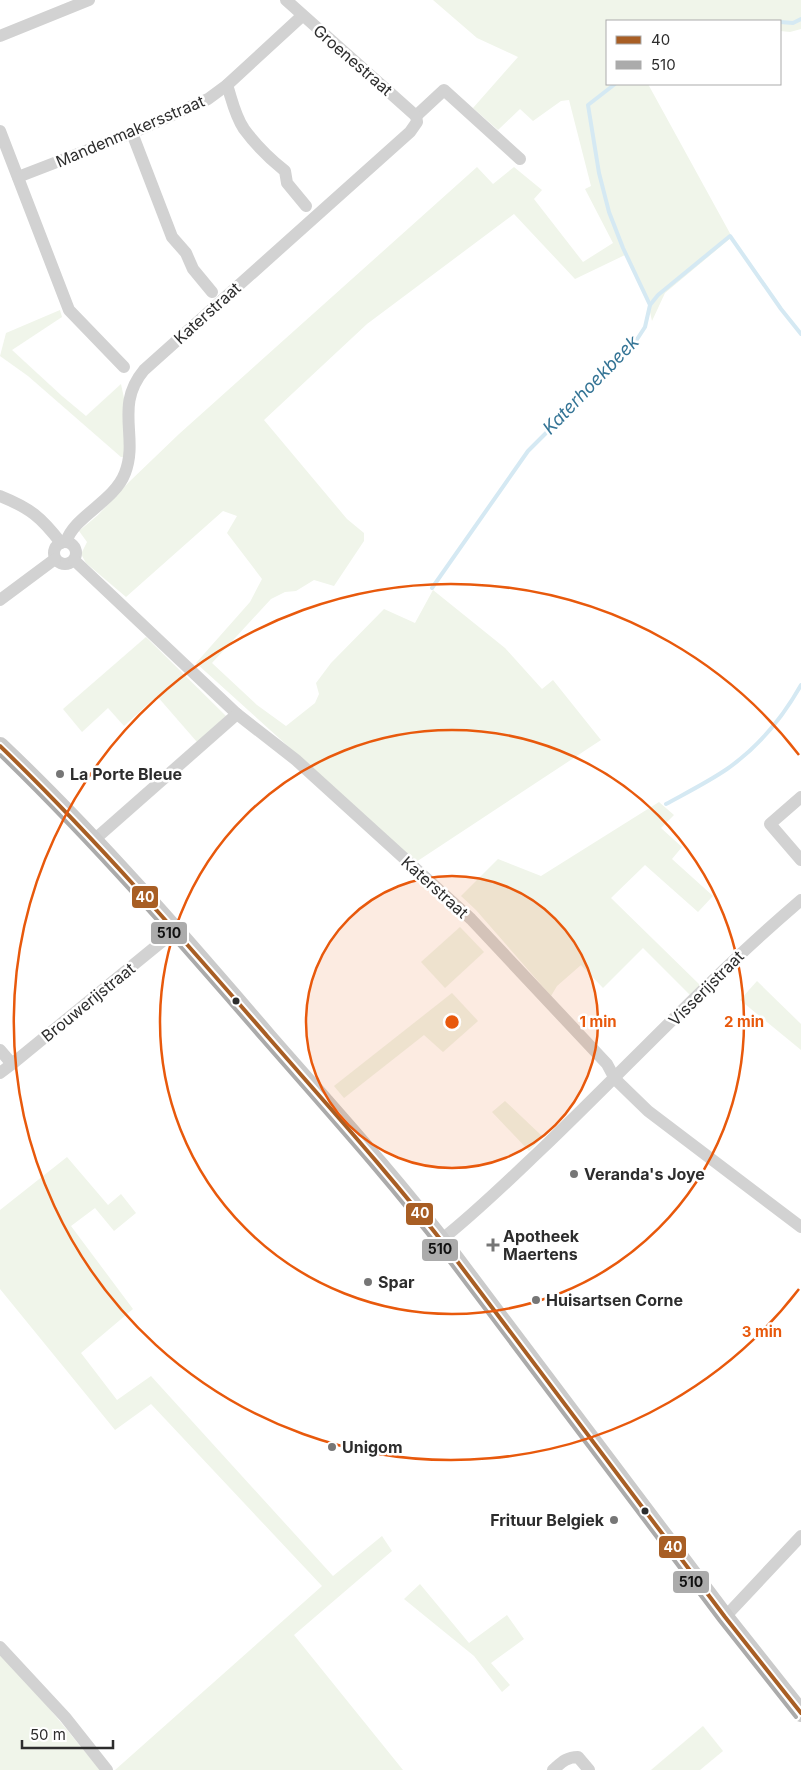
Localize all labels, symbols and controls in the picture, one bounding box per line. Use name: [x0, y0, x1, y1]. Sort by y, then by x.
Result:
street label: Groenestraat: [309, 20, 397, 100]
legend: [606, 20, 781, 85]
text: 40: [651, 30, 670, 49]
text: 510: [651, 55, 676, 74]
street label: Mandenmakersstraat: [53, 91, 207, 171]
street label: Katerstraat: [169, 278, 245, 348]
water label: Katerhoekbeek: [538, 330, 644, 438]
place label: La Porte Bleue: [70, 764, 182, 784]
marker: La Porte Bleue: [54, 768, 66, 780]
street label: Katerstraat: [397, 852, 473, 922]
line badge: 40: [131, 885, 159, 909]
text: 40: [136, 888, 154, 905]
line badge: 510: [150, 921, 188, 945]
text: 510: [157, 924, 181, 941]
street label: Visserijstraat: [664, 946, 748, 1030]
street label: Brouwerijstraat: [37, 958, 139, 1046]
unlabelled marker: [231, 996, 241, 1006]
text: 1 min: [579, 1012, 617, 1031]
text: 2 min: [724, 1012, 764, 1031]
centre of rings: [443, 1013, 461, 1031]
place label: Veranda's Joye: [584, 1164, 705, 1184]
marker: Veranda's Joye: [568, 1168, 580, 1180]
line badge: 40: [405, 1202, 434, 1226]
text: 40: [411, 1204, 429, 1221]
place label: Apotheek Maertens: [503, 1226, 580, 1264]
line badge: 510: [421, 1238, 459, 1262]
marker: Apotheek Maertens: [487, 1239, 499, 1251]
text: 510: [428, 1240, 452, 1257]
place label: Spar: [378, 1272, 415, 1292]
marker: Spar: [362, 1276, 374, 1288]
place label: Huisartsen Corne: [546, 1290, 683, 1310]
marker: Huisartsen Corne: [530, 1294, 542, 1306]
text: 3 min: [742, 1322, 782, 1341]
place label: Unigom: [342, 1437, 403, 1457]
marker: Unigom: [326, 1441, 338, 1453]
unlabelled marker: [640, 1506, 650, 1516]
place label: Frituur Belgiek: [490, 1510, 605, 1530]
marker: Frituur Belgiek: [608, 1514, 620, 1526]
line badge: 40: [658, 1535, 687, 1559]
text: 40: [664, 1538, 682, 1555]
line badge: 510: [672, 1570, 710, 1594]
text: 510: [679, 1573, 703, 1590]
scale bar: [22, 1718, 114, 1750]
text: 50 m: [30, 1725, 66, 1744]

